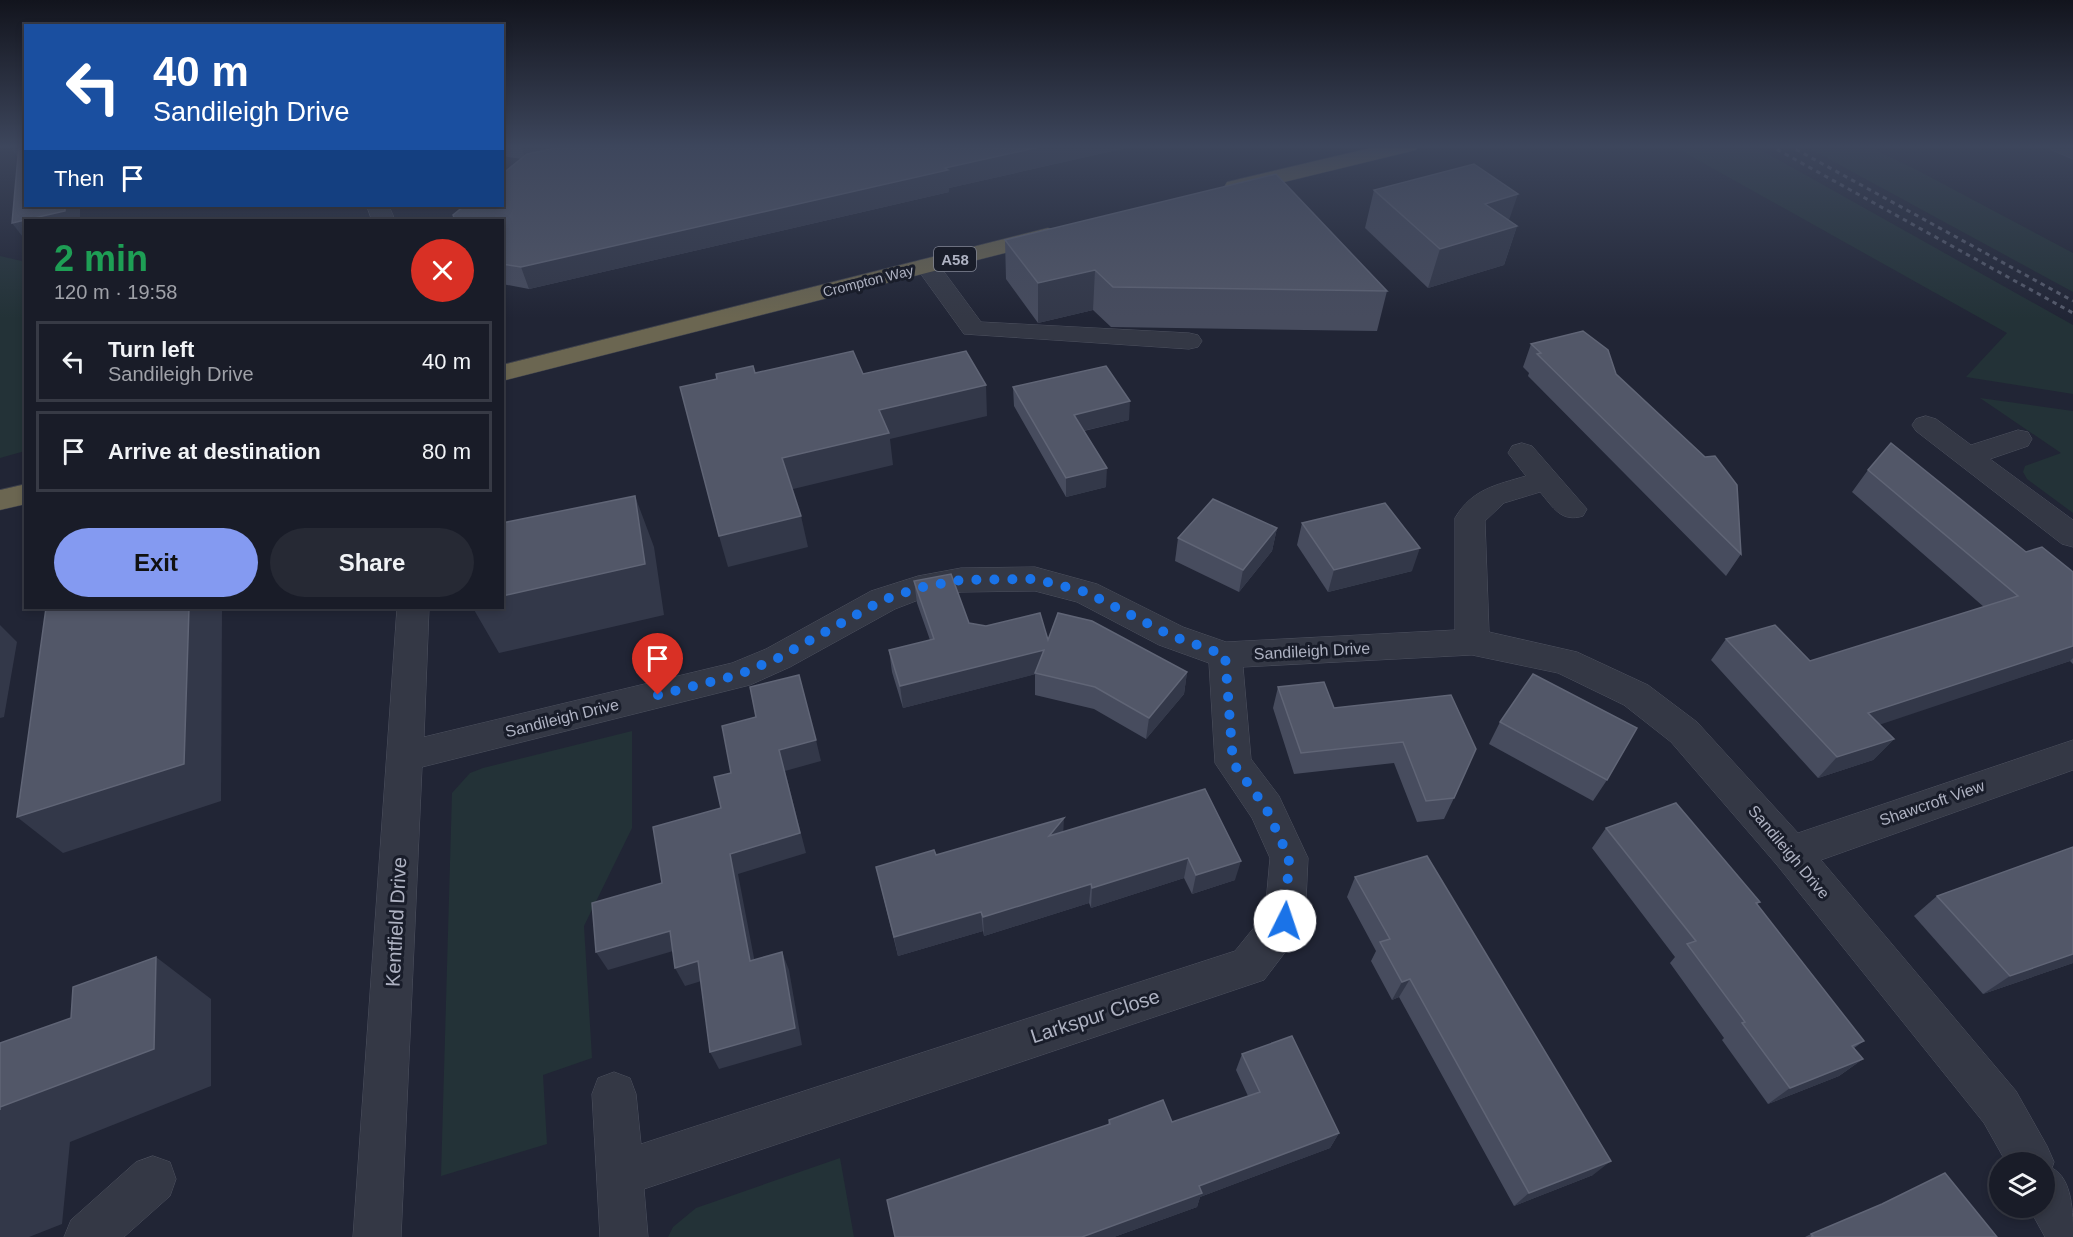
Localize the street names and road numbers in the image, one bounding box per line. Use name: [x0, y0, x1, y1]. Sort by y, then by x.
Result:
road number: A58: [934, 247, 976, 271]
street label: Crompton Way: [821, 262, 915, 300]
street label: Sandileigh Drive: [1253, 639, 1371, 663]
street label: Sandileigh Drive: [503, 696, 621, 740]
street label: Shawcroft View: [1877, 777, 1987, 829]
street label: Sandileigh Drive: [1745, 802, 1833, 902]
street label: Kentfield Drive: [382, 856, 410, 988]
street label: Larkspur Close: [1028, 985, 1162, 1047]

